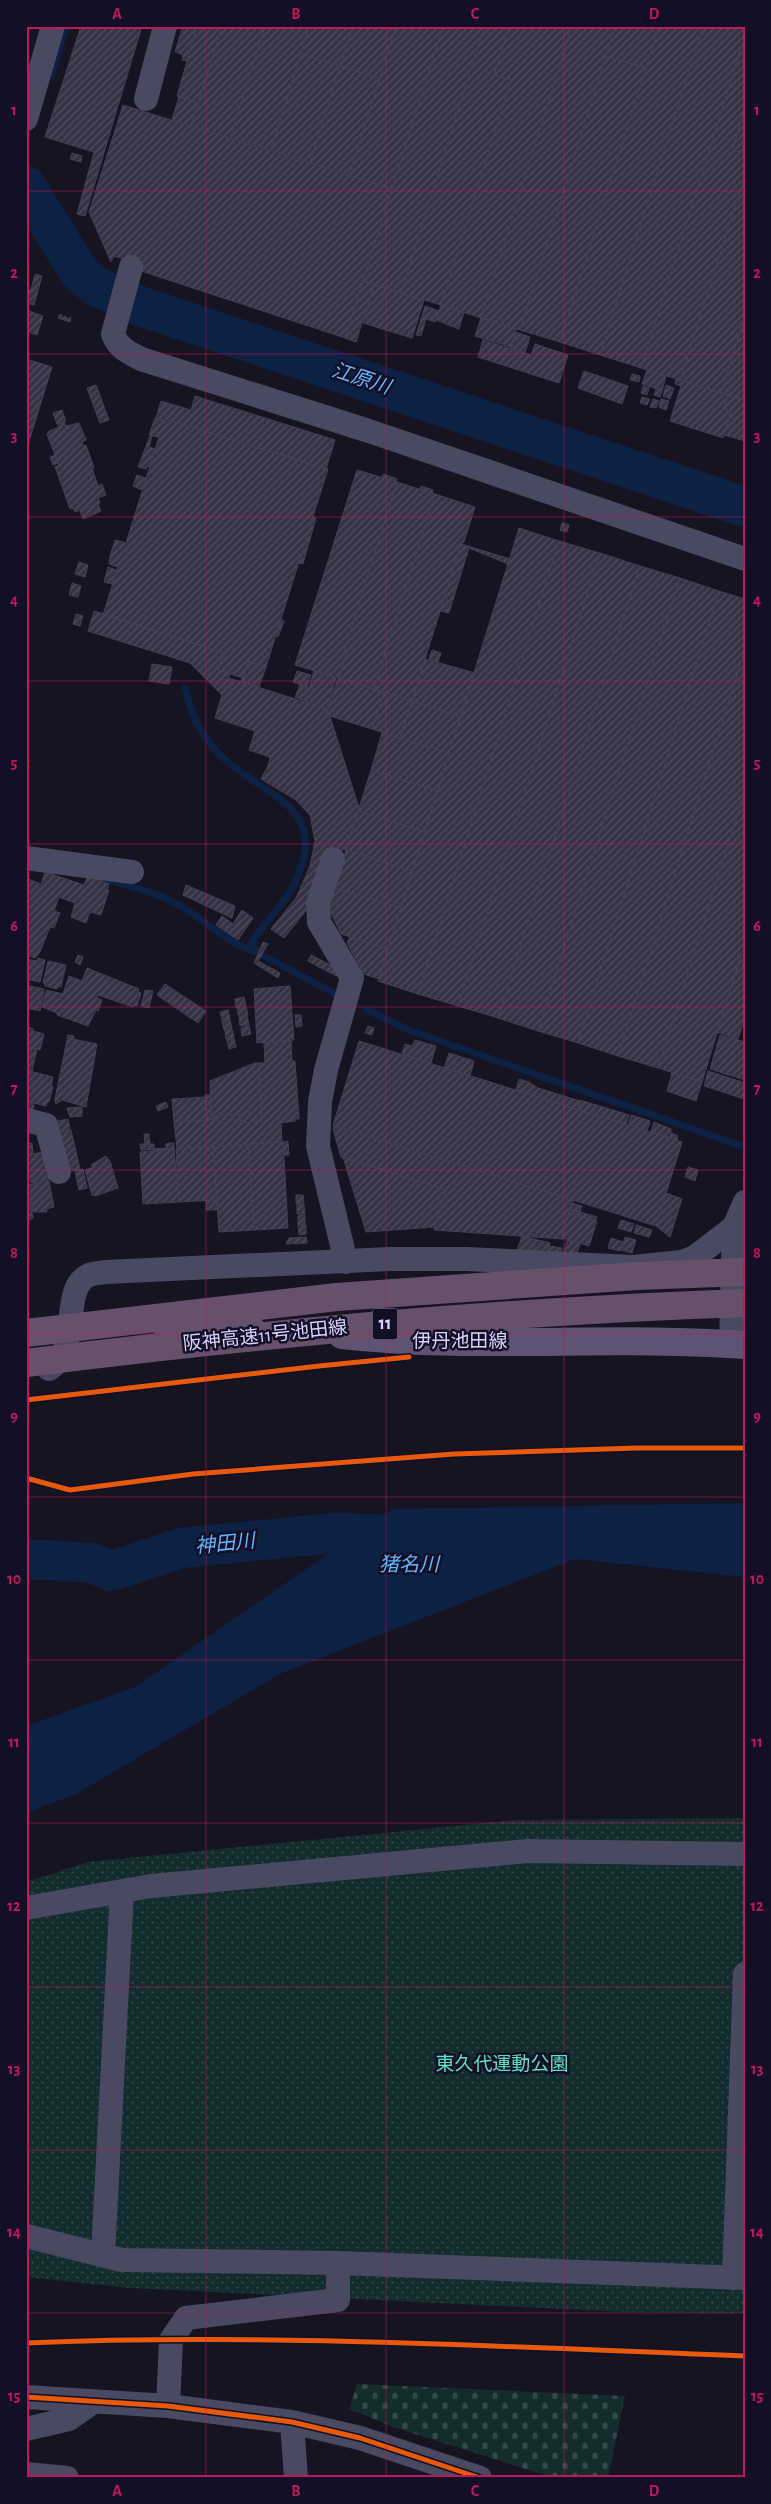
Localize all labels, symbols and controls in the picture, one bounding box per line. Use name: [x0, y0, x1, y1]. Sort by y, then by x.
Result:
text: A: [112, 6, 122, 22]
text: B: [291, 6, 301, 22]
text: C: [471, 6, 480, 22]
text: D: [649, 6, 660, 22]
text: 1: [11, 102, 17, 118]
text: 1: [754, 102, 760, 118]
text: 2: [10, 265, 18, 281]
text: 2: [753, 265, 761, 281]
water label: 江原川: [329, 359, 395, 398]
text: 3: [11, 428, 18, 444]
text: 3: [754, 428, 761, 444]
text: 4: [10, 592, 18, 608]
text: 4: [753, 592, 761, 608]
text: 5: [11, 755, 18, 771]
text: 5: [754, 755, 761, 771]
text: 6: [10, 918, 18, 934]
text: 6: [753, 918, 761, 934]
text: 7: [11, 1081, 18, 1097]
text: 7: [754, 1081, 761, 1097]
text: 8: [10, 1245, 18, 1261]
text: 8: [753, 1245, 761, 1261]
road number: 11: [372, 1308, 398, 1340]
street label: 阪神高速11号池田線: [182, 1316, 348, 1354]
street label: 伊丹池田線: [412, 1331, 508, 1351]
text: 9: [10, 1408, 18, 1424]
text: 9: [753, 1408, 761, 1424]
water label: 神田川: [194, 1530, 258, 1557]
water label: 猪名川: [379, 1554, 441, 1575]
text: 10: [7, 1571, 21, 1587]
text: 10: [750, 1571, 764, 1587]
text: 11: [8, 1734, 20, 1750]
text: 11: [751, 1734, 763, 1750]
text: 12: [7, 1898, 21, 1914]
text: 12: [750, 1898, 764, 1914]
park label: 東久代運動公園: [435, 2053, 569, 2074]
text: 13: [8, 2061, 20, 2077]
text: 13: [751, 2061, 763, 2077]
text: 14: [7, 2224, 21, 2240]
text: 14: [750, 2224, 764, 2240]
text: 15: [8, 2388, 20, 2404]
text: 15: [751, 2388, 763, 2404]
text: A: [112, 2483, 122, 2499]
text: B: [291, 2483, 301, 2499]
text: C: [471, 2483, 480, 2499]
text: D: [649, 2483, 660, 2499]

